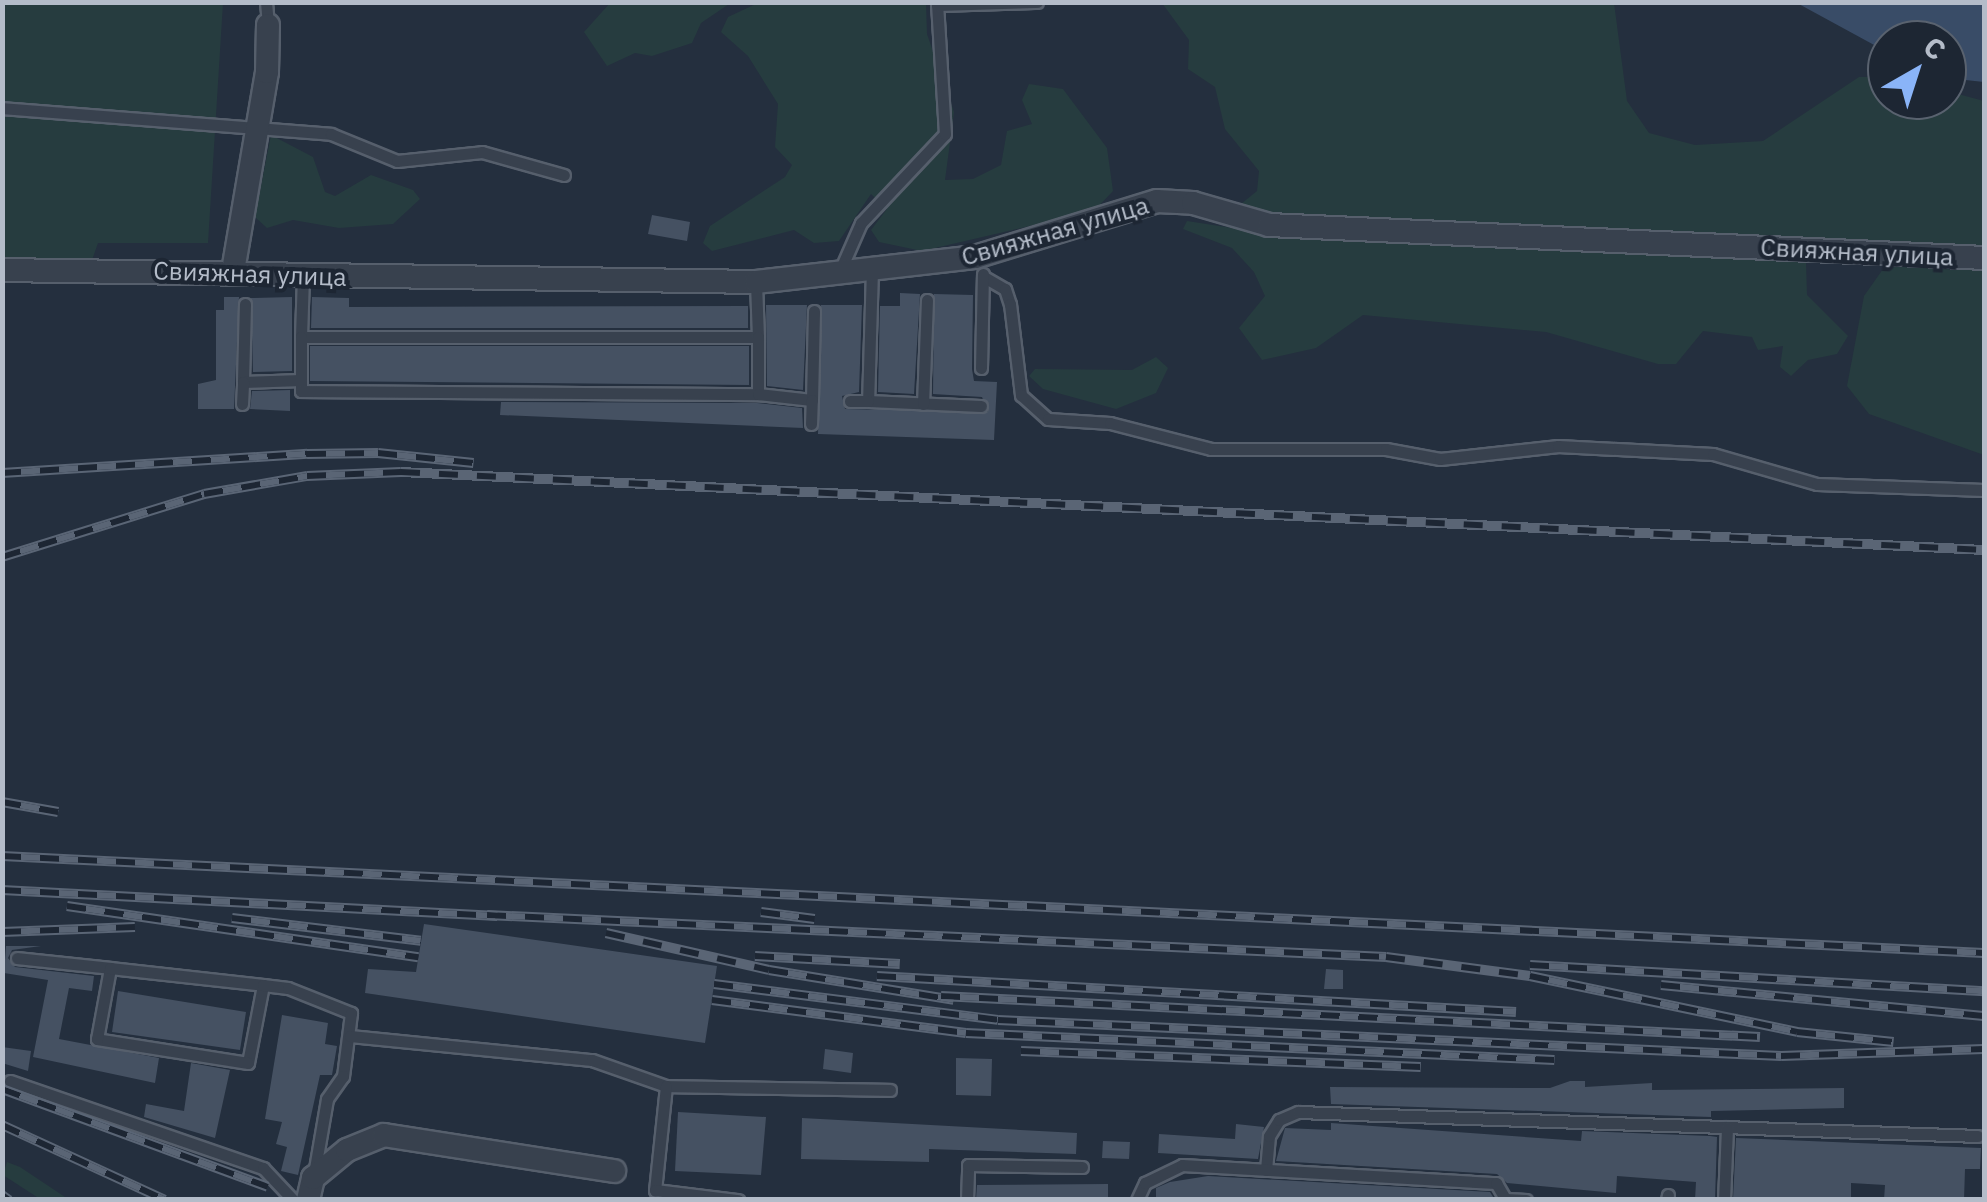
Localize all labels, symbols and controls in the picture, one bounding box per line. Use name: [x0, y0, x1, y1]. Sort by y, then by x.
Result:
north arrow: [1867, 20, 1967, 120]
text: С: [1916, 28, 1954, 68]
street label: Свияжная улица: [958, 190, 1152, 272]
street label: Свияжная улица: [1760, 232, 1954, 272]
street label: Свияжная улица: [153, 256, 347, 292]

